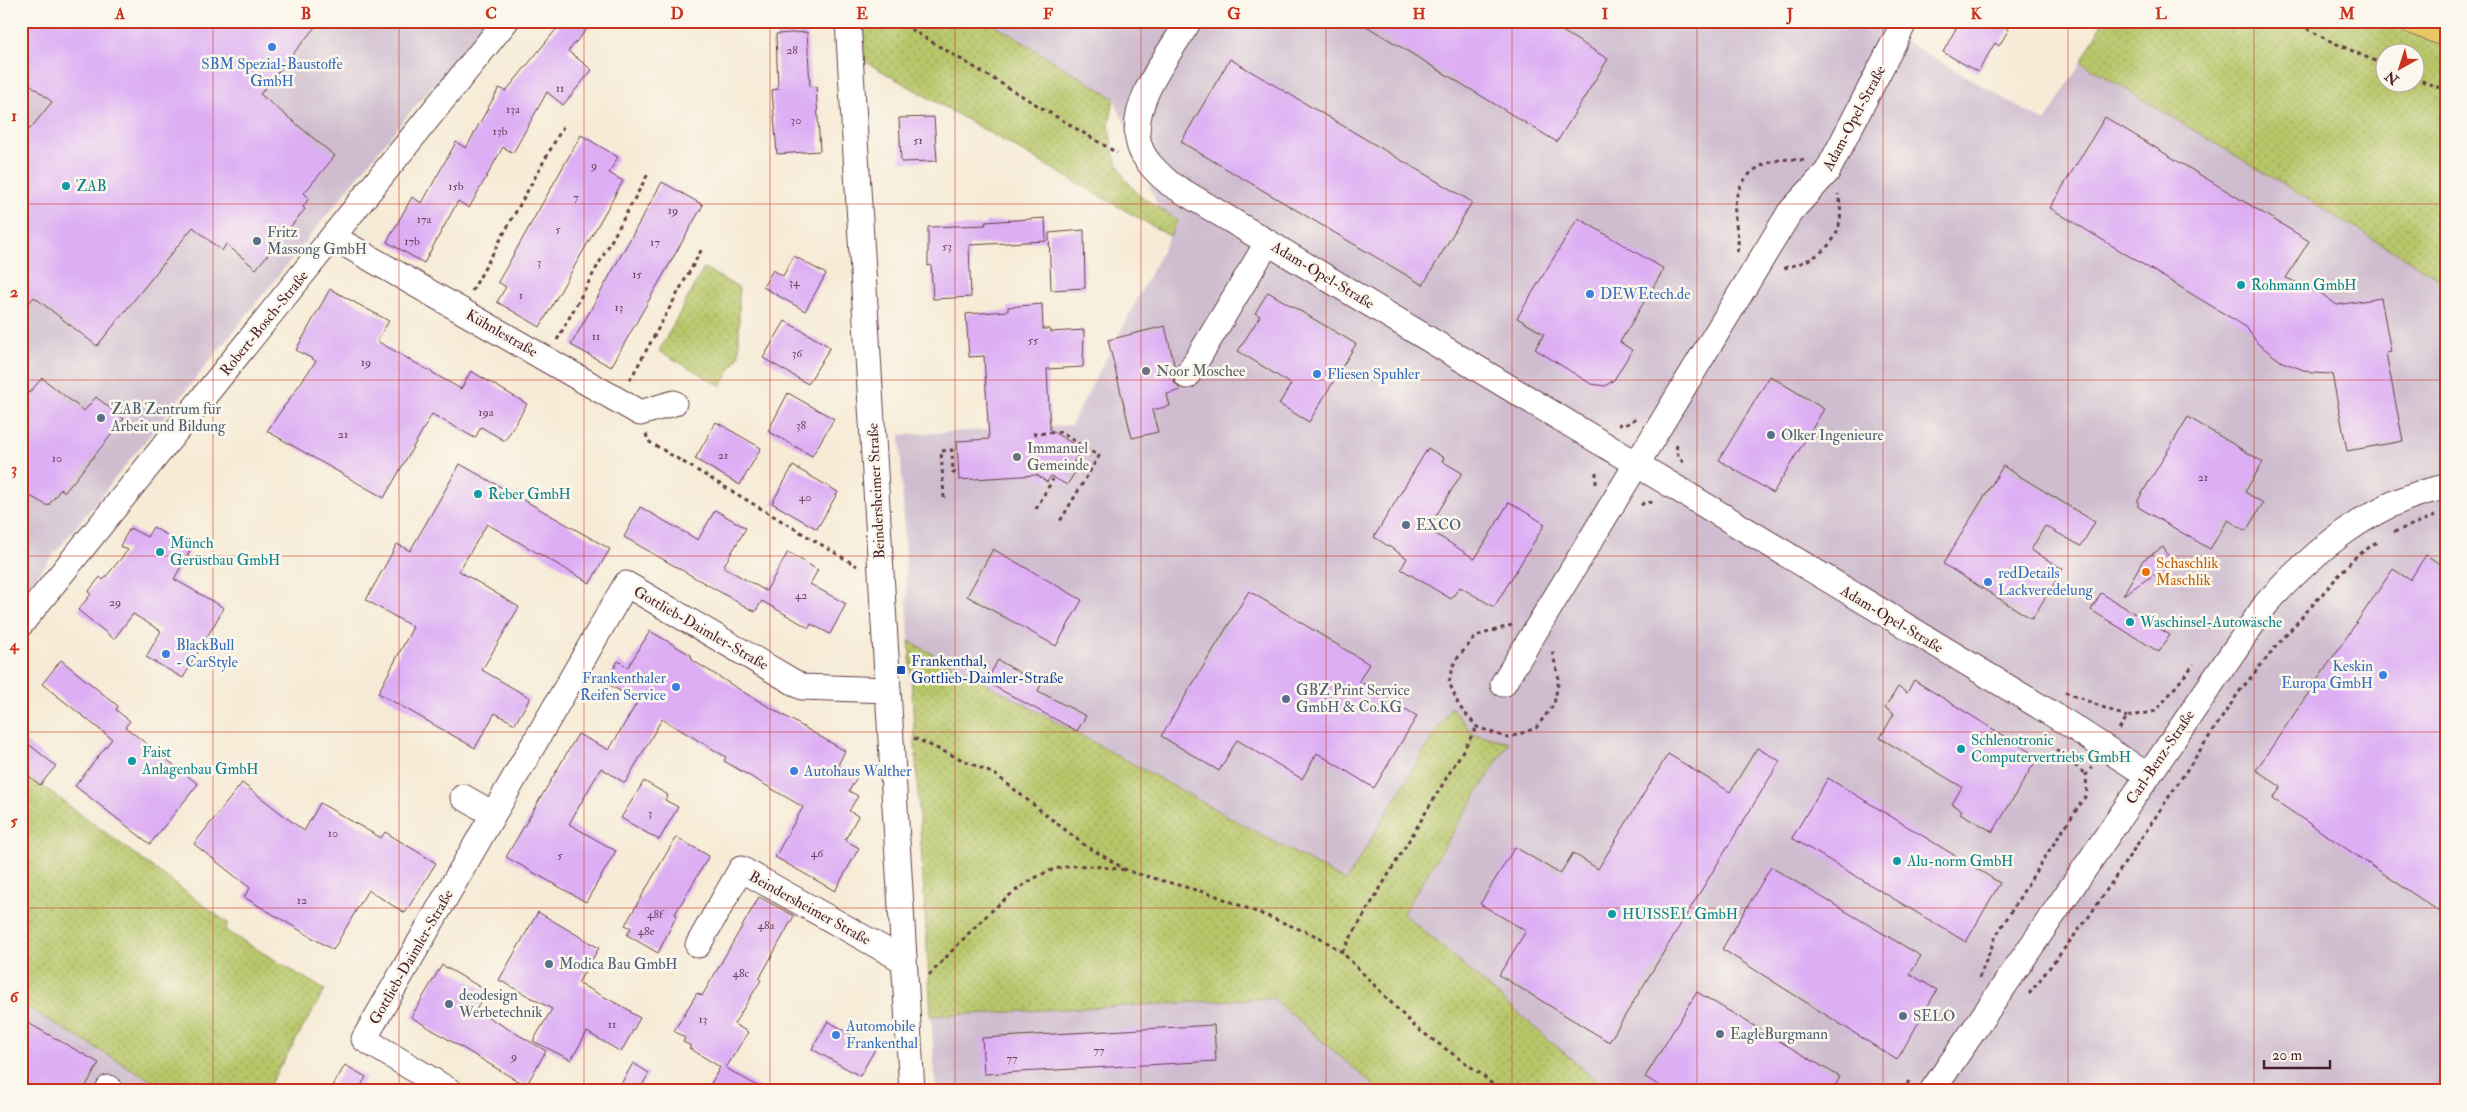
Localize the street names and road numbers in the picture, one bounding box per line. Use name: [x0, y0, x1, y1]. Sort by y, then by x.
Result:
street label: Adam-Opel-Straße: [1818, 62, 1891, 176]
street label: Adam-Opel-Straße: [1266, 237, 1378, 314]
street label: Robert-Bosch-Straße: [216, 267, 313, 380]
street label: Kühnlestraße: [462, 305, 541, 362]
street label: Beindersheimer Straße: [863, 422, 890, 559]
street label: Adam-Opel-Straße: [1835, 581, 1947, 658]
street label: Gottlieb-Daimler-Straße: [630, 582, 772, 675]
street label: Carl-Benz-Straße: [2122, 707, 2199, 808]
street label: Beindersheimer Straße: [746, 867, 874, 950]
street label: Gottlieb-Daimler-Straße: [365, 886, 458, 1028]

